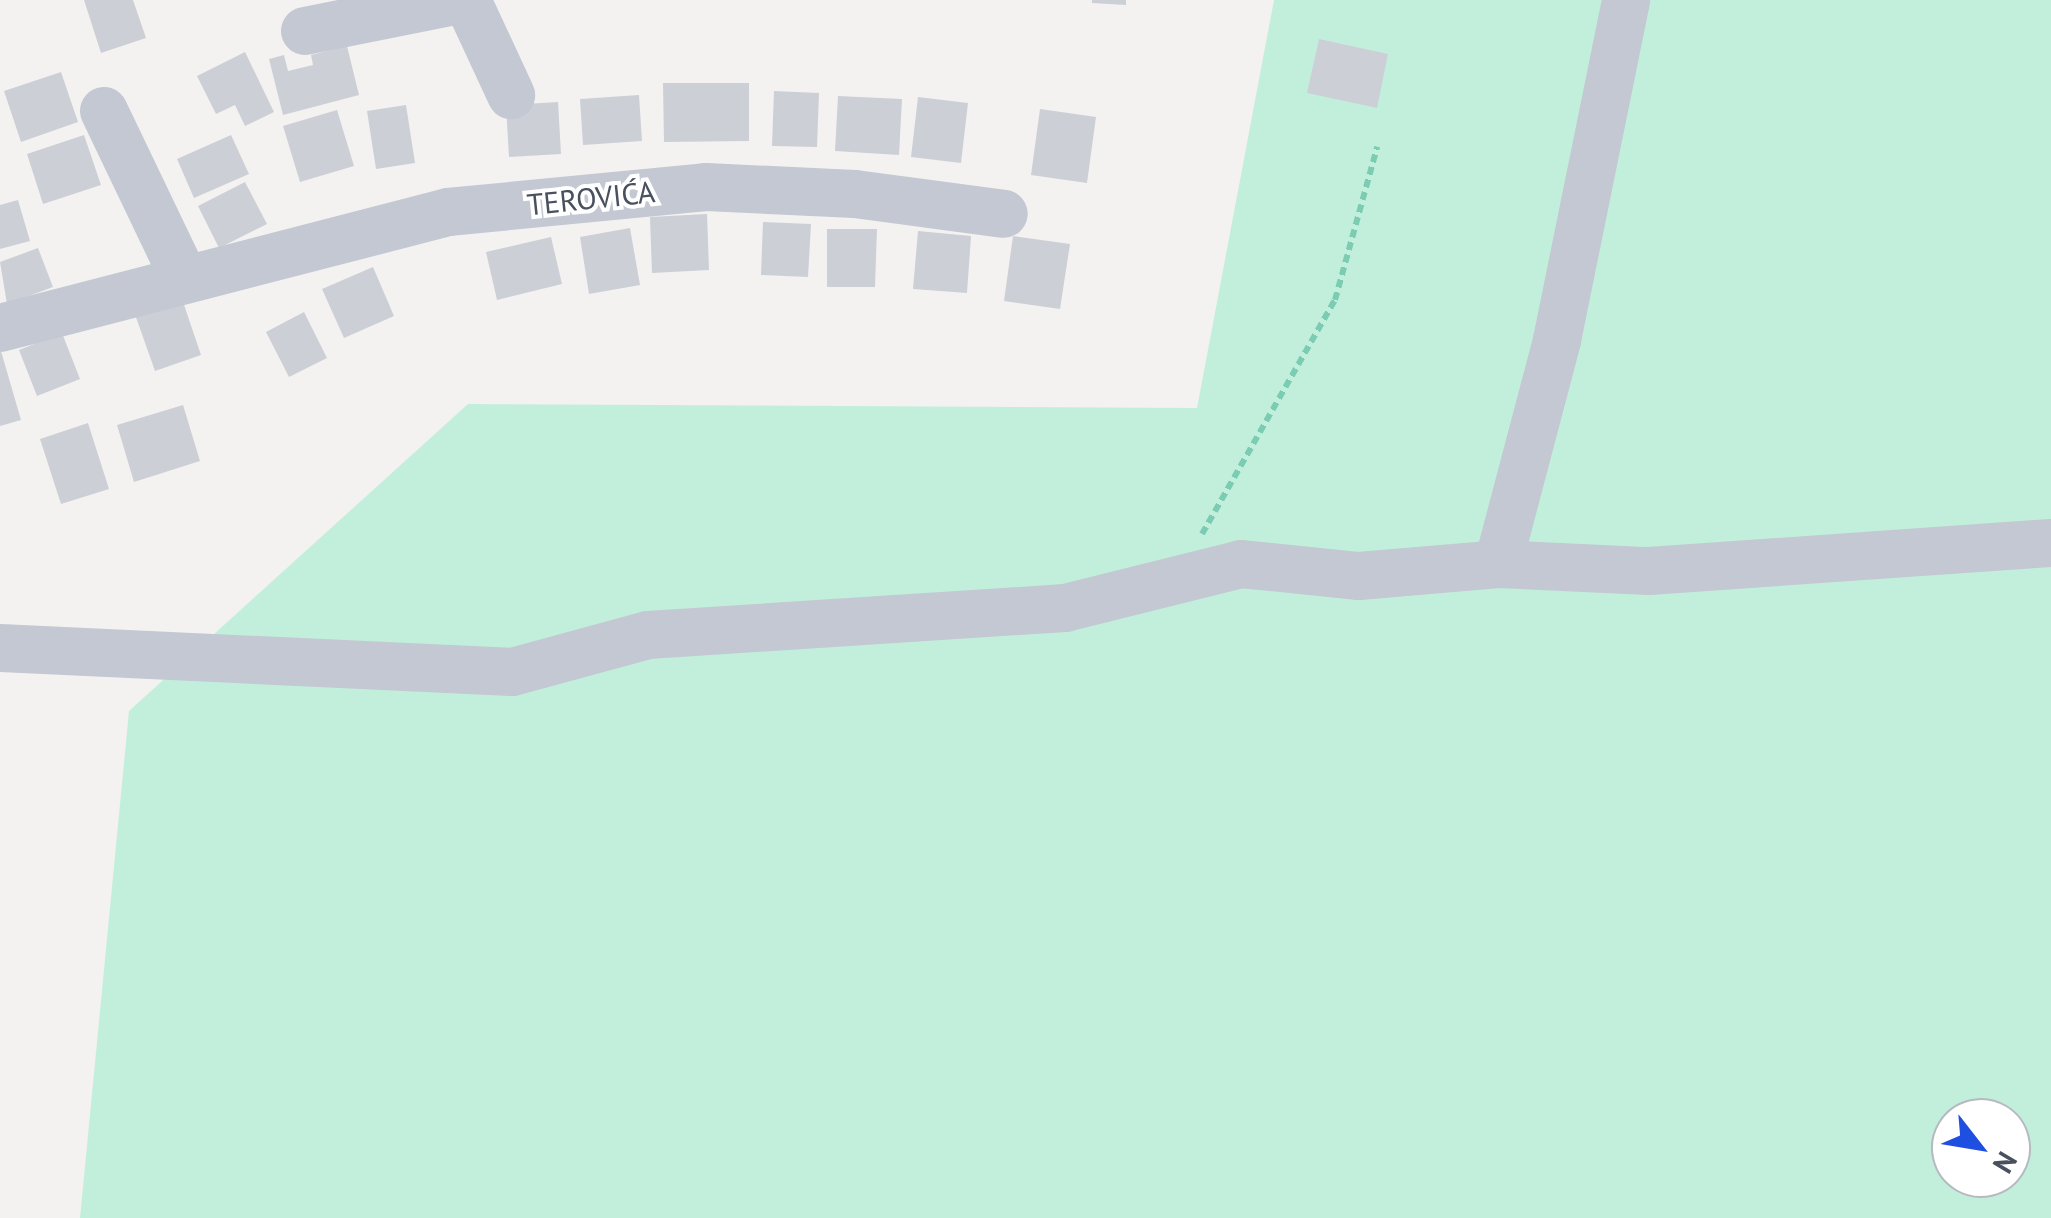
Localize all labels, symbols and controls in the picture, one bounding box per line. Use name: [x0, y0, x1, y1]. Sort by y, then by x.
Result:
street label: TEROVIĆA: [525, 173, 657, 223]
north arrow: [1931, 1098, 2031, 1198]
text: N: [1985, 1145, 2026, 1180]

